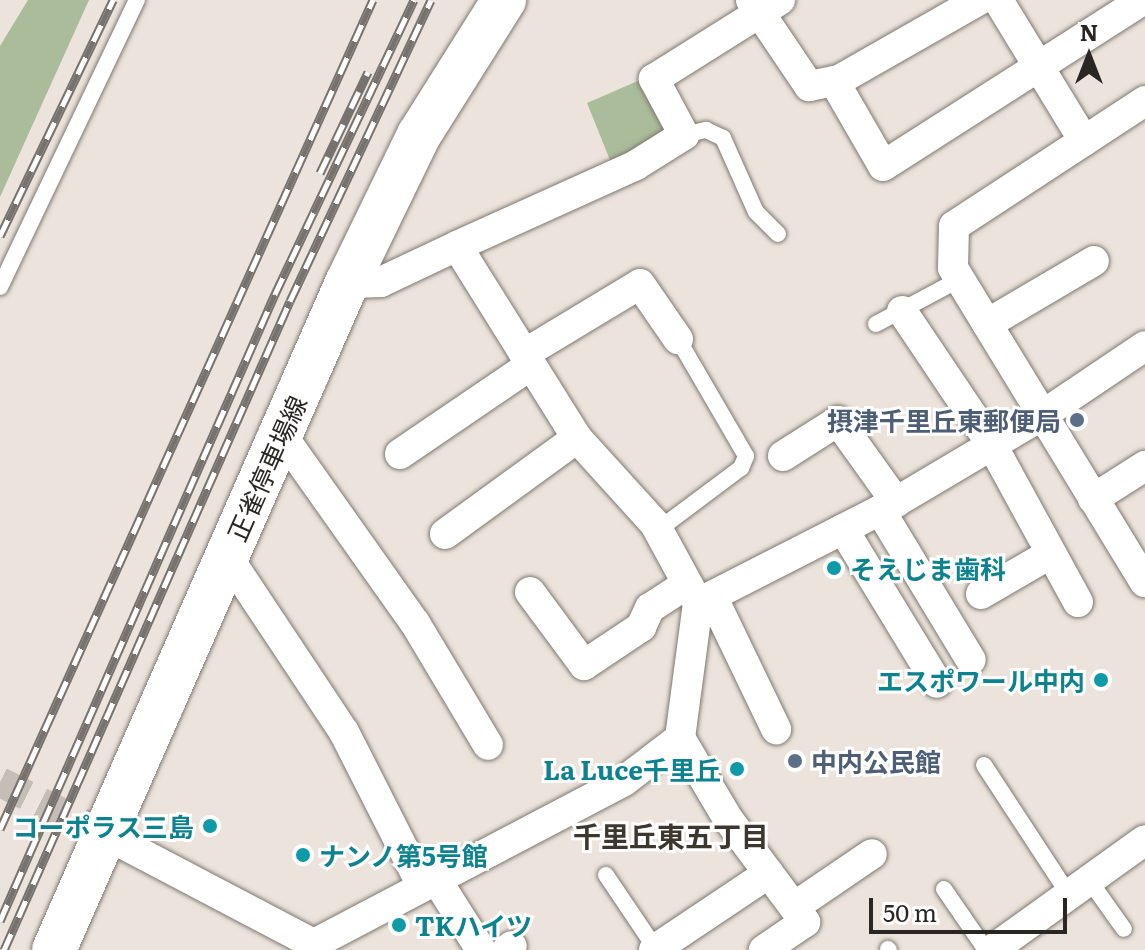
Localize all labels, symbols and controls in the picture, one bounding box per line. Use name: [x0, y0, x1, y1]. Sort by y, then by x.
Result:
text: N: [1080, 15, 1098, 48]
north arrow: [1049, 16, 1129, 96]
street label: 正雀停車場線: [220, 390, 312, 546]
place label: 摂津千里丘東郵便局: [827, 404, 1061, 436]
marker: 摂津千里丘東郵便局: [1068, 411, 1086, 429]
place label: そえじま歯科: [850, 552, 1006, 584]
marker: そえじま歯科: [825, 559, 843, 577]
place label: エスポワール中内: [877, 664, 1085, 696]
marker: エスポワール中内: [1092, 671, 1110, 689]
place label: 中内公民館: [811, 745, 941, 777]
marker: 中内公民館: [786, 752, 804, 770]
place label: La Luce千里丘: [543, 753, 721, 785]
marker: La Luce千里丘: [728, 760, 746, 778]
place label: コーポラス三島: [12, 810, 194, 842]
marker: コーポラス三島: [201, 817, 219, 835]
district label: 千里丘東五丁目: [573, 818, 769, 852]
place label: ナンノ第5号館: [319, 839, 489, 871]
marker: ナンノ第5号館: [294, 846, 312, 864]
scale bar: [873, 882, 1071, 932]
text: 50 m: [883, 894, 937, 929]
place label: TKハイツ: [415, 909, 533, 941]
marker: TKハイツ: [390, 916, 408, 934]

